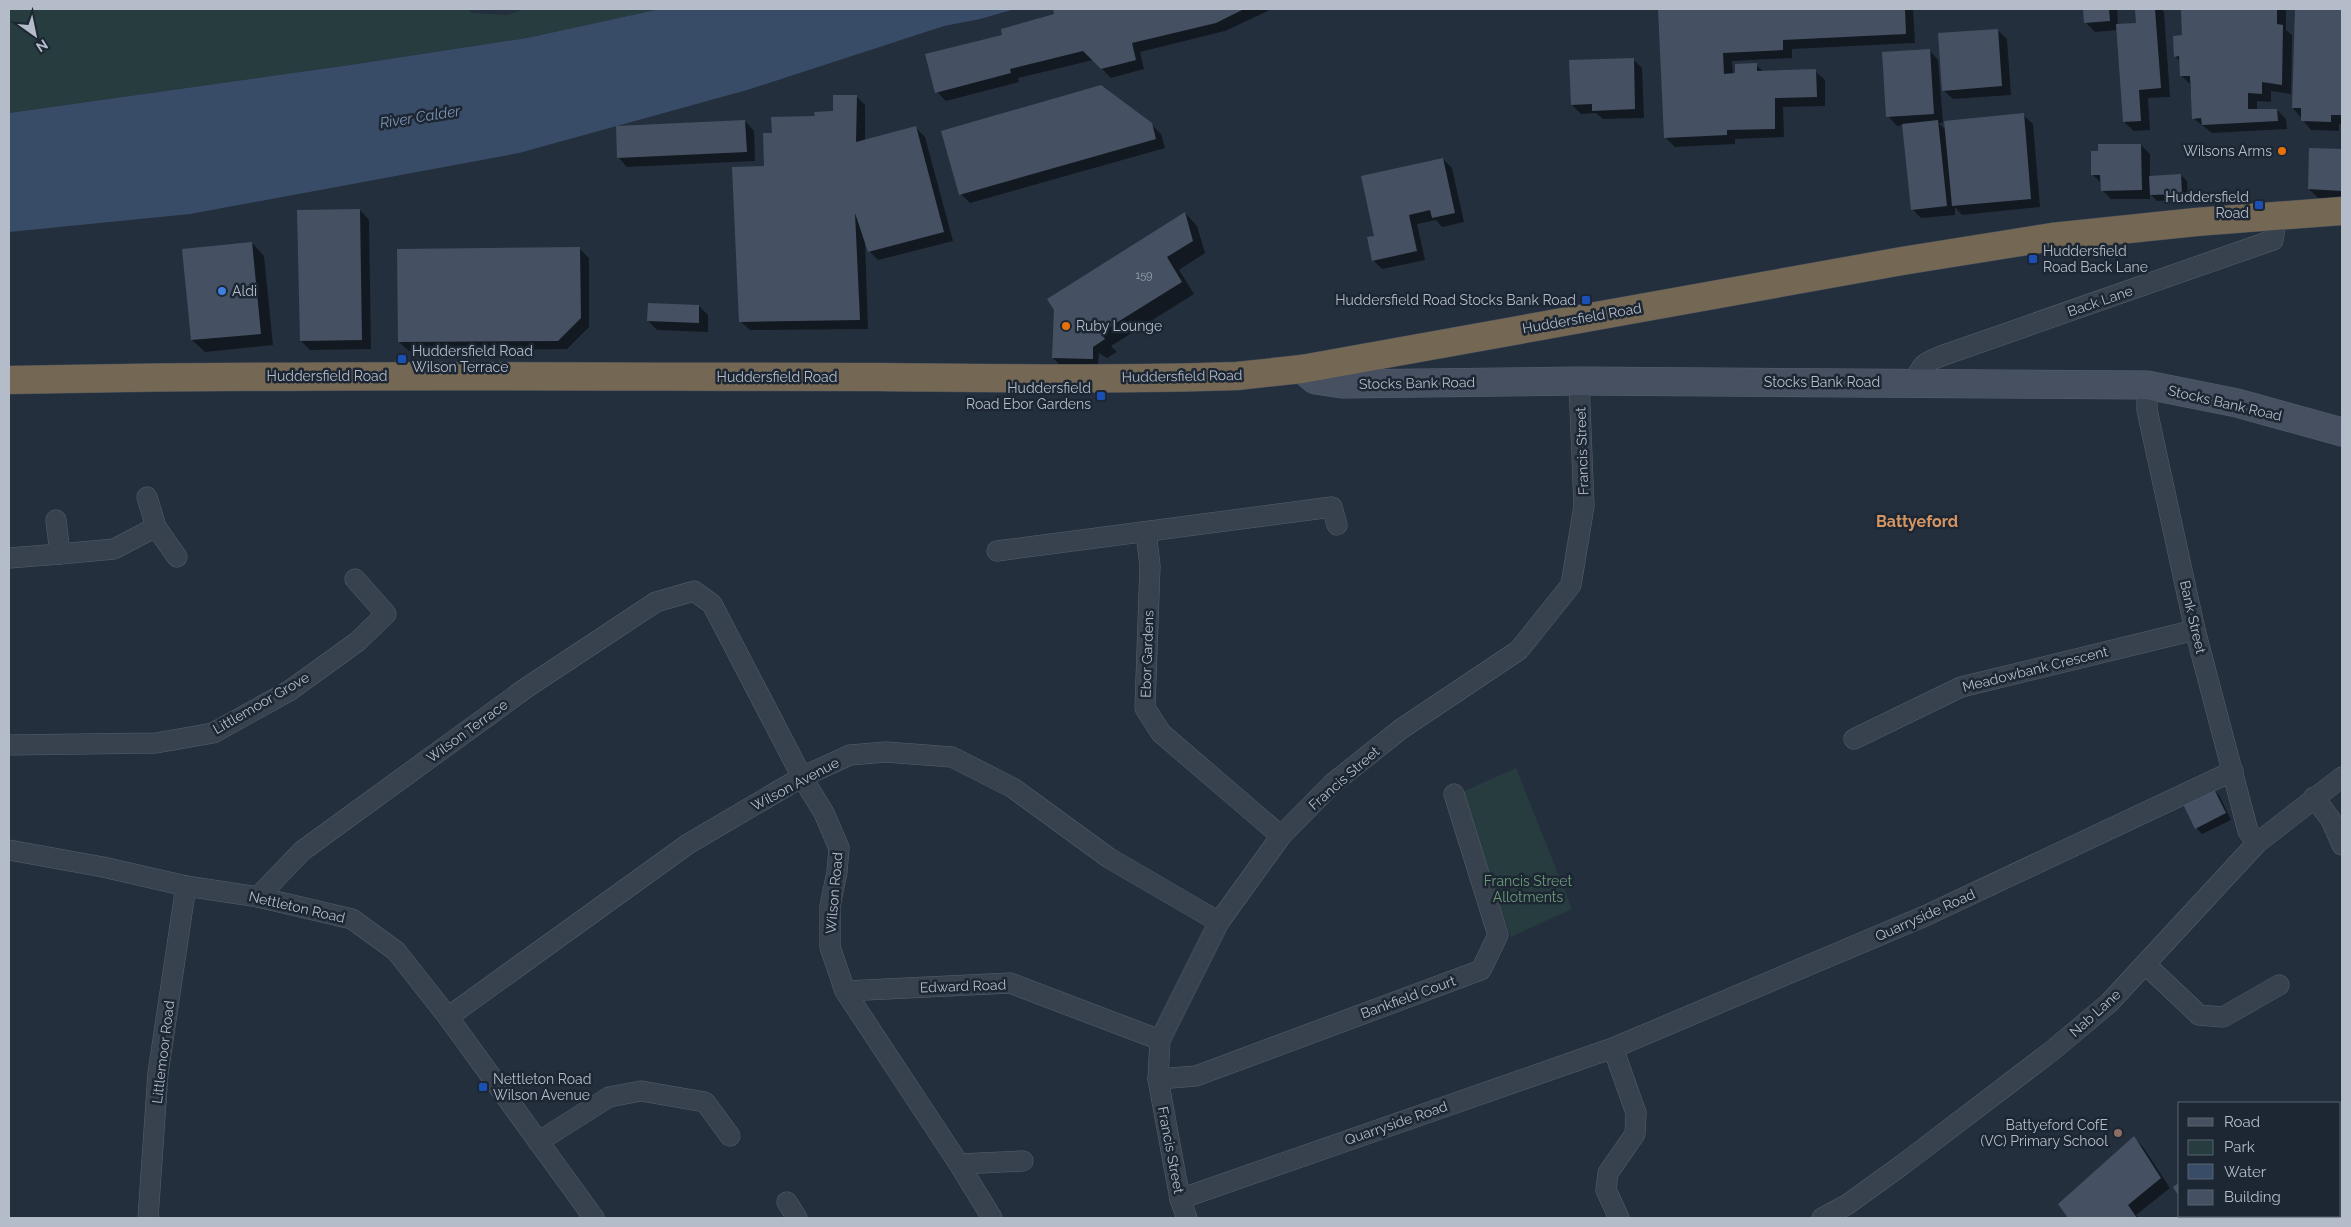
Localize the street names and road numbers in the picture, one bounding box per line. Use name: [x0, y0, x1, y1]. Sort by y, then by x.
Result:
street label: Back Lane: [2065, 282, 2135, 320]
street label: Huddersfield Road: [1521, 300, 1643, 336]
street label: Huddersfield Road: [1121, 367, 1243, 385]
street label: Huddersfield Road: [267, 368, 387, 384]
street label: Huddersfield Road: [717, 369, 837, 385]
street label: Stocks Bank Road: [1359, 374, 1475, 392]
street label: Stocks Bank Road: [1764, 374, 1880, 390]
street label: Stocks Bank Road: [2166, 382, 2284, 424]
street label: Francis Street: [1572, 406, 1592, 495]
street label: Bank Street: [2177, 579, 2209, 656]
street label: Ebor Gardens: [1137, 610, 1157, 698]
street label: Meadowbank Crescent: [1961, 643, 2110, 695]
street label: Littlemoor Grove: [210, 669, 312, 737]
street label: Wilson Terrace: [423, 696, 511, 766]
street label: Francis Street: [1305, 743, 1383, 813]
street label: Wilson Avenue: [748, 754, 842, 814]
street label: Wilson Road: [822, 851, 846, 935]
street label: Quarryside Road: [1873, 886, 1977, 944]
street label: Nettleton Road: [247, 888, 347, 926]
street label: Bankfield Court: [1358, 972, 1458, 1022]
street label: Edward Road: [920, 976, 1006, 996]
street label: Nab Lane: [2066, 986, 2124, 1040]
street label: Littlemoor Road: [149, 999, 177, 1105]
street label: Quarryside Road: [1343, 1098, 1449, 1148]
street label: Francis Street: [1155, 1105, 1187, 1195]

